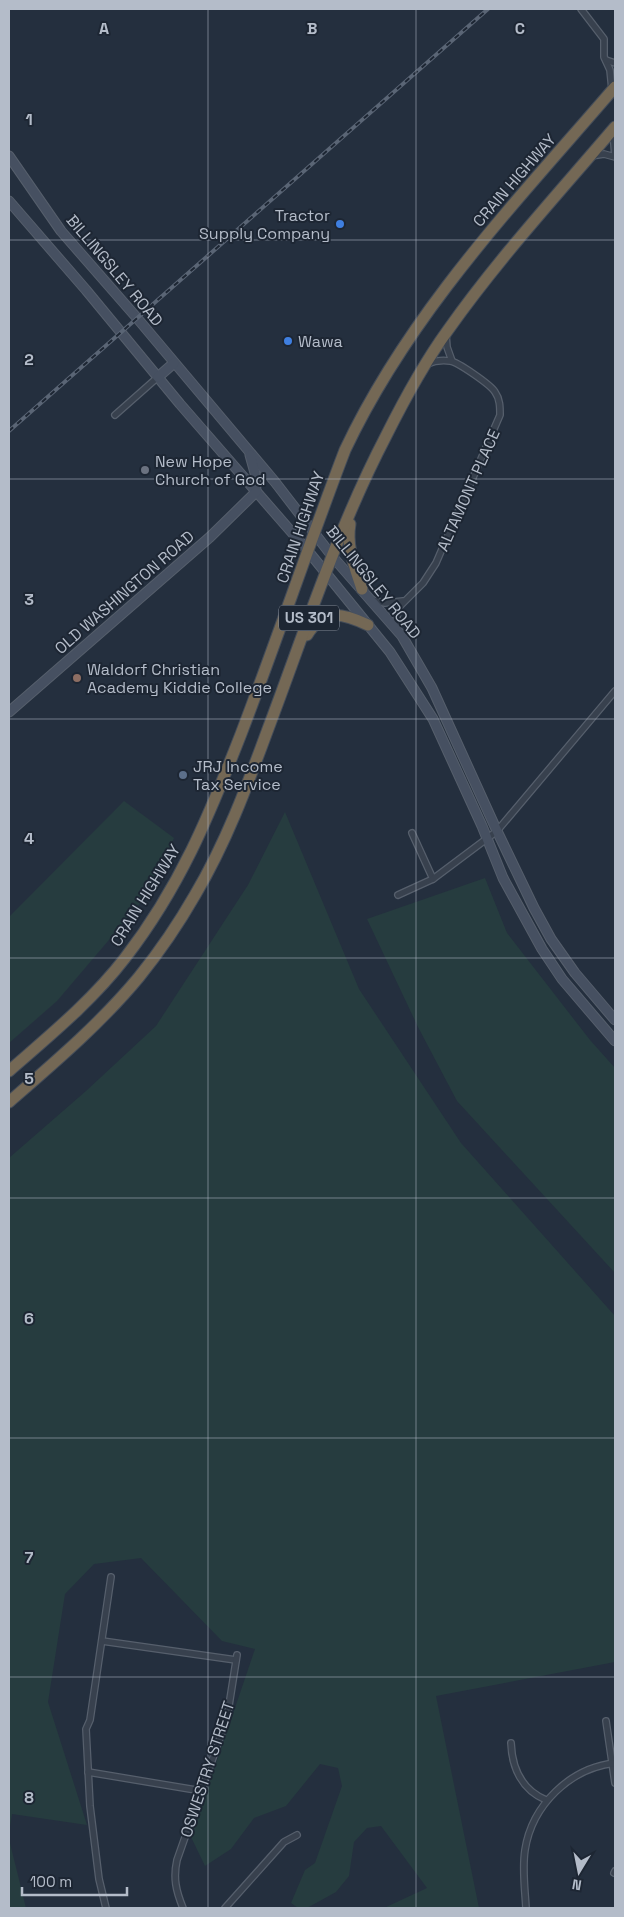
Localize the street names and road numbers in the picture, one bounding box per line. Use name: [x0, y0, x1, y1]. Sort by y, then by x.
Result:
street label: CRAIN HIGHWAY: [468, 129, 561, 231]
street label: BILLINGSLEY ROAD: [62, 210, 168, 331]
street label: ALTAMONT PLACE: [432, 426, 505, 555]
street label: CRAIN HIGHWAY: [272, 468, 329, 586]
street label: BILLINGSLEY ROAD: [322, 521, 426, 643]
street label: OLD WASHINGTON ROAD: [50, 526, 199, 659]
road number: US 301: [279, 606, 339, 630]
street label: CRAIN HIGHWAY: [106, 840, 185, 950]
street label: OSWESTRY STREET: [176, 1698, 239, 1840]

